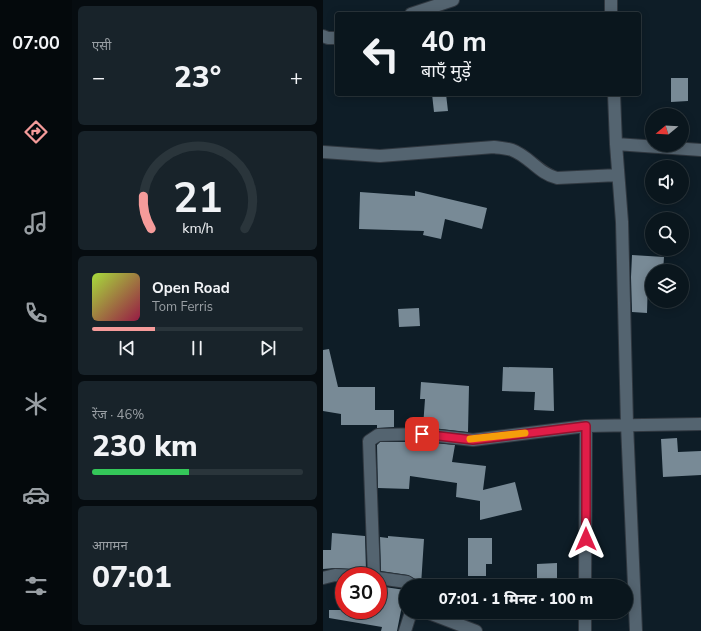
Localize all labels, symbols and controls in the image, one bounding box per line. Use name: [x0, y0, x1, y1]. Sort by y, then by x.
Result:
text: 40 m: [421, 23, 487, 61]
icon: left: [355, 28, 407, 80]
text: 07:00: [12, 31, 60, 55]
text: एसी: [92, 37, 111, 55]
text: 23°: [174, 57, 221, 98]
text: बाएँ मुड़ें: [421, 59, 471, 83]
text: −: [92, 63, 105, 93]
text: +: [290, 63, 303, 93]
north arrow: [645, 108, 689, 152]
map controls: [645, 108, 689, 308]
icon: directions: [22, 118, 50, 146]
button: sound: [645, 160, 689, 204]
text: 21: [173, 169, 222, 226]
icon: music: [22, 209, 50, 237]
button: search: [645, 212, 689, 256]
text: km/h: [182, 218, 213, 237]
button: layers: [645, 264, 689, 308]
text: Open Road: [152, 278, 230, 298]
text: Tom Ferris: [152, 298, 213, 316]
icon: phone: [22, 299, 50, 327]
icon: previous: [116, 337, 138, 359]
icon: pause: [186, 337, 208, 359]
icon: next: [257, 337, 279, 359]
icon: climate: [22, 390, 50, 418]
text: रेंज · 46%: [92, 406, 144, 424]
pin: [405, 417, 439, 451]
icon: arrive: [411, 423, 433, 445]
text: 230 km: [92, 426, 198, 467]
icon: car: [22, 481, 50, 509]
position arrow: [565, 518, 607, 560]
text: आगमन: [92, 537, 128, 555]
text: 07:01: [92, 557, 172, 598]
speed limit sign: 30: [335, 567, 387, 619]
icon: filters: [22, 572, 50, 600]
text: 07:01 · 1 मिनट · 100 m: [439, 589, 593, 609]

